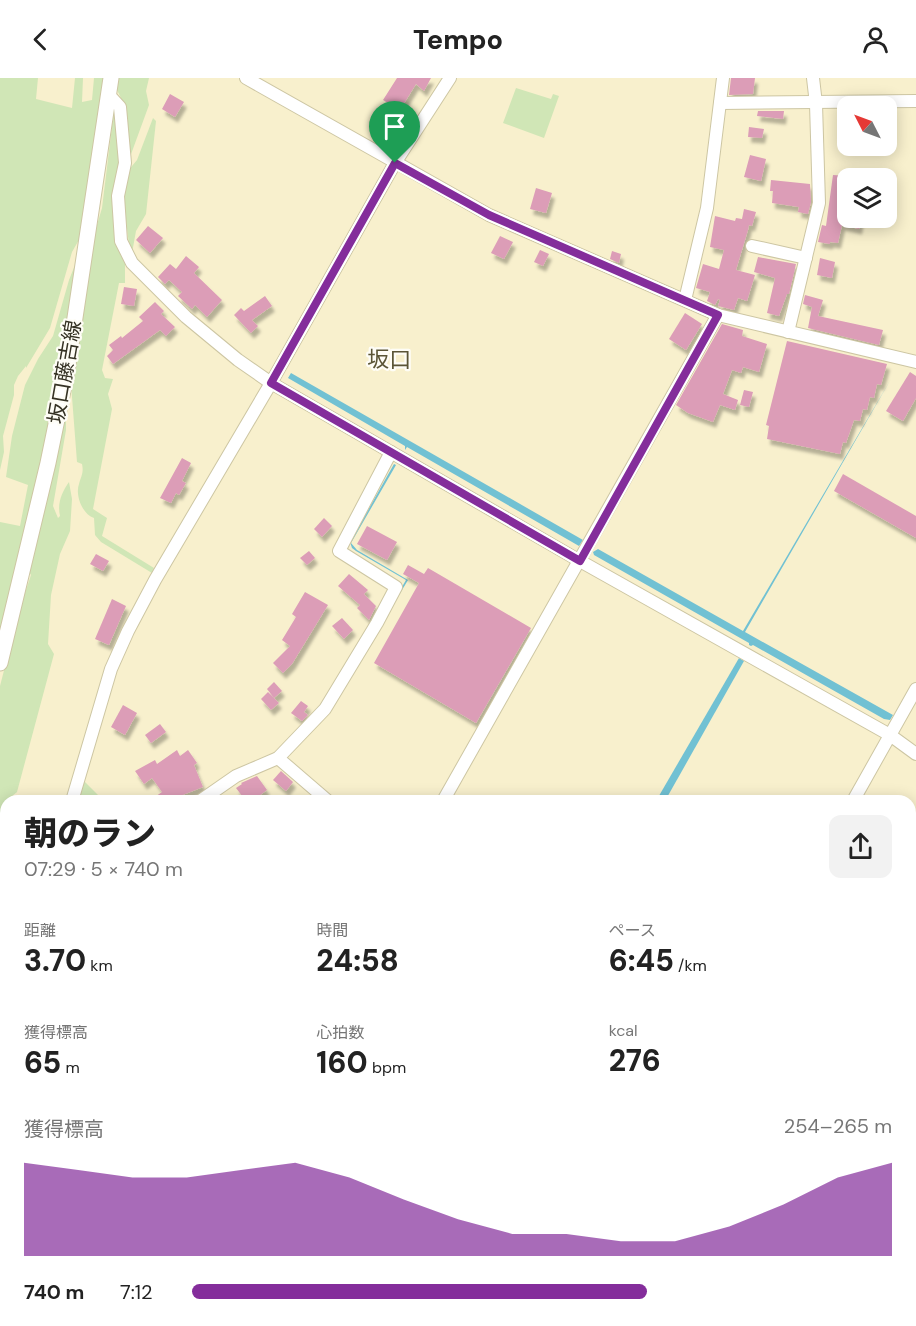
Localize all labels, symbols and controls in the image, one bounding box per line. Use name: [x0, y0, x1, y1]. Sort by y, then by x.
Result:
text: Tempo: [413, 22, 503, 57]
icon: back: [24, 23, 57, 56]
icon: person: [859, 23, 892, 56]
north arrow: [837, 96, 897, 156]
map controls: [837, 96, 897, 228]
pin: [369, 101, 420, 163]
icon: arrive: [378, 110, 411, 143]
button: layers: [837, 168, 897, 228]
street label: 坂口藤吉線: [42, 318, 88, 426]
district label: 坂口: [367, 345, 411, 374]
text: 朝のラン: [24, 812, 156, 855]
button: share: [829, 815, 892, 878]
text: 07:29 · 5 × 740 m: [24, 856, 183, 882]
text: 距離: [24, 920, 56, 941]
text: 時間: [316, 920, 348, 941]
text: ペース: [609, 920, 656, 941]
text: 3.70: [24, 941, 86, 980]
text: 24:58: [316, 941, 399, 980]
text: 6:45: [609, 941, 674, 980]
text: km: [86, 955, 113, 976]
text: /km: [674, 955, 707, 976]
text: kcal: [609, 1020, 638, 1041]
text: 獲得標高: [24, 1022, 88, 1043]
text: 心拍数: [316, 1022, 364, 1043]
text: 276: [609, 1041, 661, 1080]
text: 65: [24, 1043, 61, 1082]
text: 160: [316, 1043, 368, 1082]
text: m: [61, 1057, 80, 1078]
text: bpm: [368, 1057, 406, 1078]
text: 254–265 m: [784, 1113, 892, 1139]
text: 獲得標高: [24, 1116, 104, 1142]
text: 740 m: [24, 1279, 84, 1305]
text: 7:12: [120, 1279, 152, 1305]

